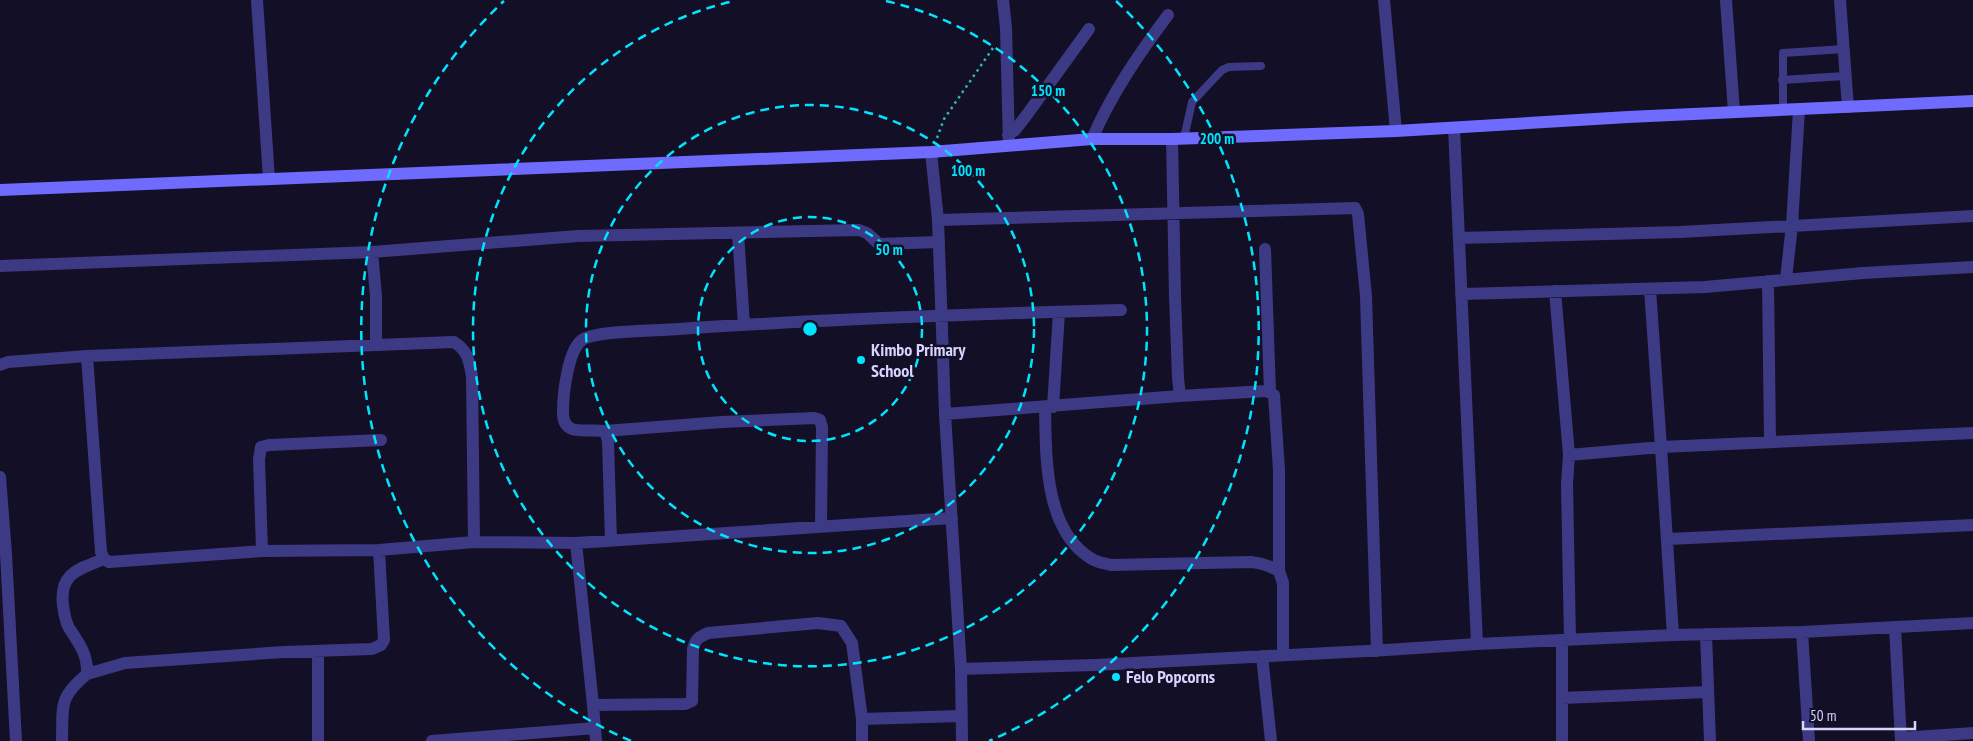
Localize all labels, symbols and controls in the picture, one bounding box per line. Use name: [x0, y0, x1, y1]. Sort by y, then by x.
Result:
text: 150 m: [1031, 81, 1065, 100]
text: 200 m: [1200, 129, 1234, 148]
text: 100 m: [951, 161, 985, 180]
text: 50 m: [875, 240, 903, 259]
centre of rings: [801, 320, 819, 338]
place label: Kimbo Primary School: [871, 338, 966, 382]
marker: Kimbo Primary School: [855, 354, 867, 366]
place label: Felo Popcorns: [1126, 665, 1215, 688]
marker: Felo Popcorns: [1110, 671, 1122, 683]
scale bar: [1803, 698, 1916, 730]
text: 50 m: [1810, 706, 1836, 725]

